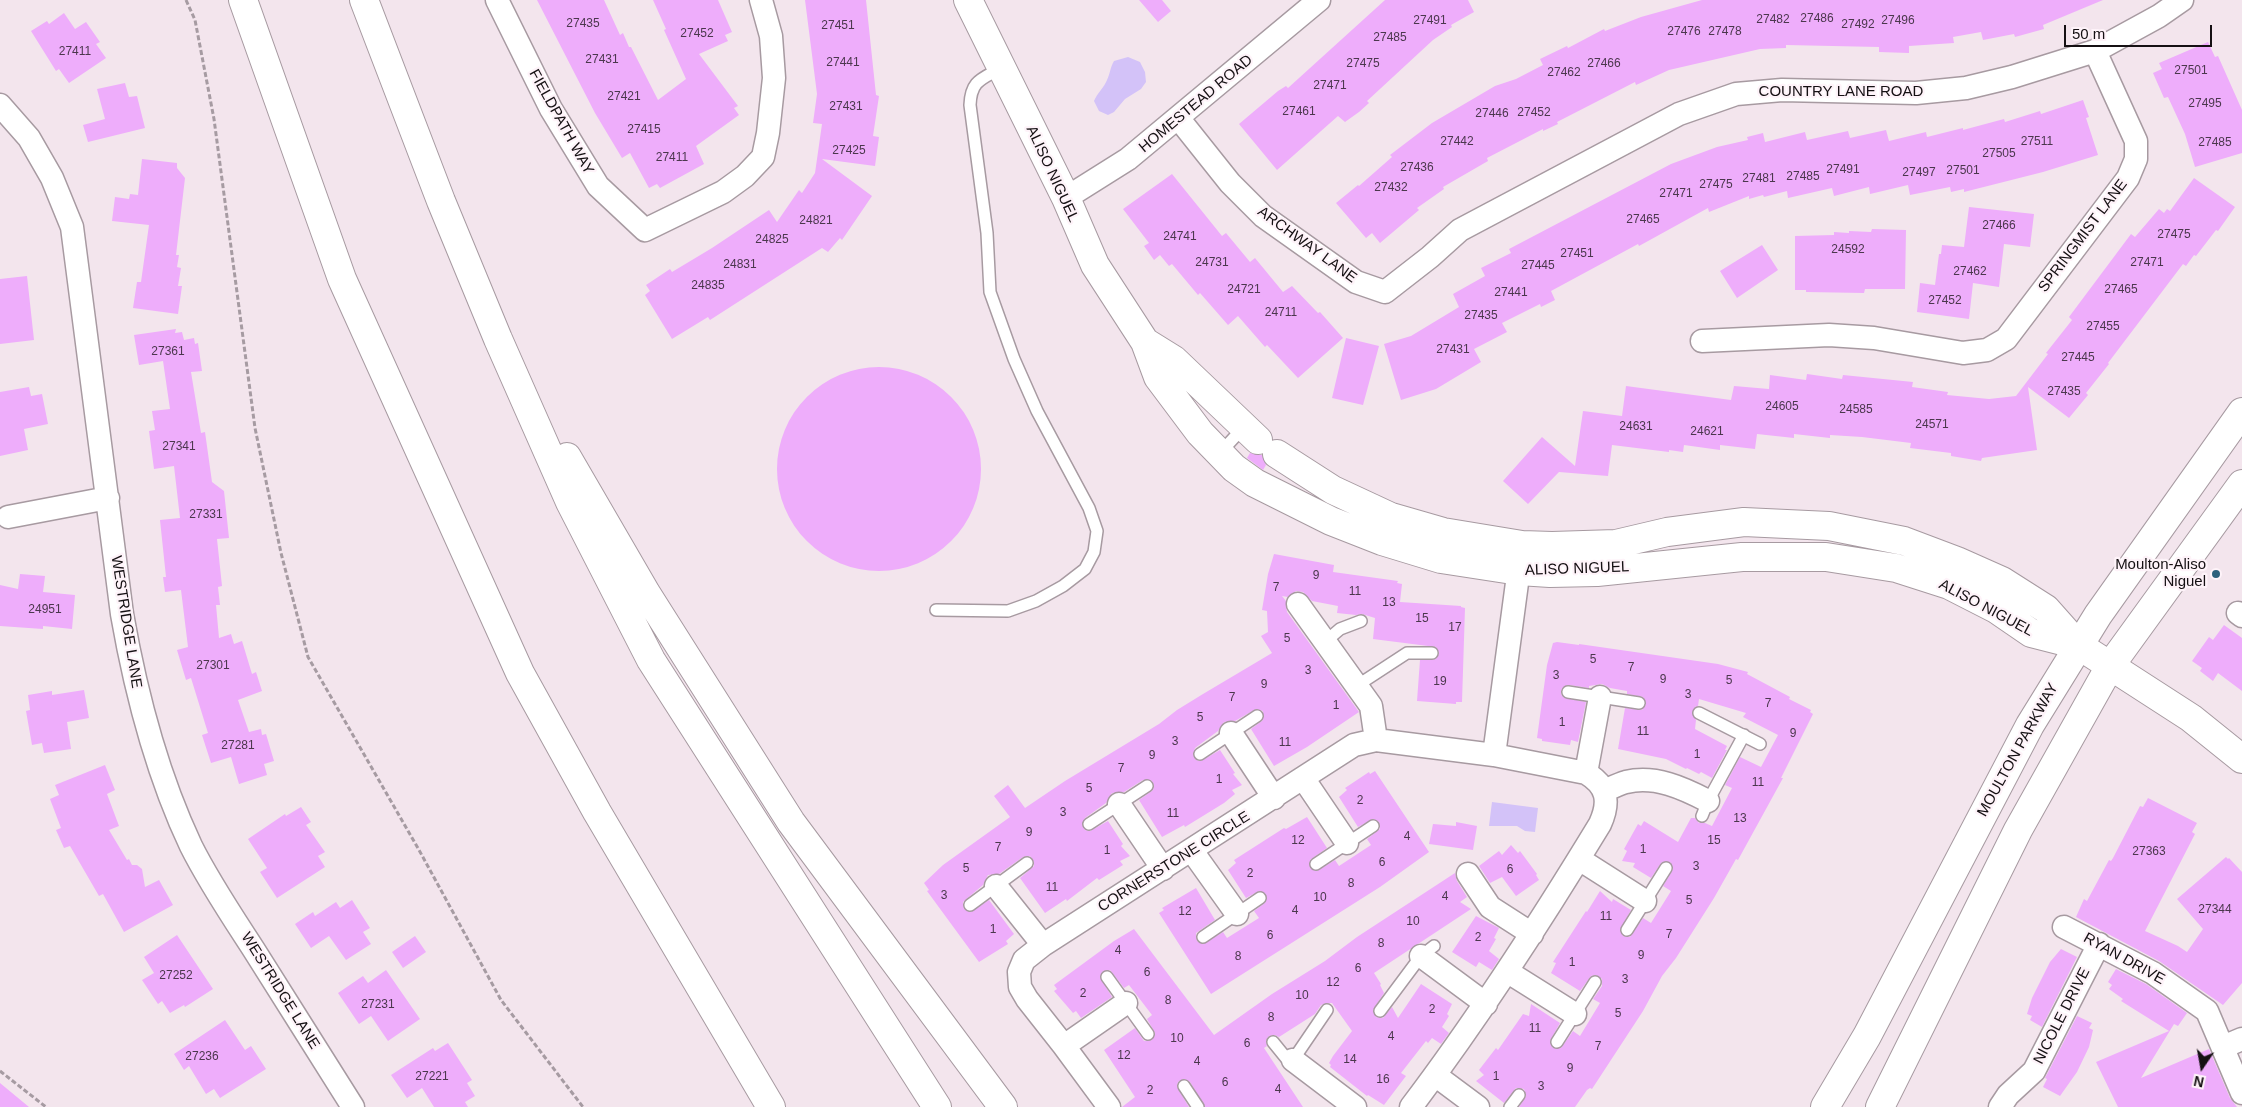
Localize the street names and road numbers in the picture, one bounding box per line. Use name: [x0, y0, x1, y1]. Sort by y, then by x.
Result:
street label: HOMESTEAD ROAD: [1136, 51, 1256, 157]
street label: FIELDPATH WAY: [525, 66, 597, 178]
street label: COUNTRY LANE ROAD: [1759, 83, 1923, 101]
street label: ALISO NIGUEL: [1022, 123, 1082, 225]
street label: SPRINGMIST LANE: [2035, 176, 2131, 296]
street label: ARCHWAY LANE: [1254, 203, 1360, 287]
street label: WESTRIDGE LANE: [107, 554, 145, 690]
street label: ALISO NIGUEL: [1525, 558, 1629, 580]
street label: ALISO NIGUEL: [1936, 576, 2036, 640]
street label: MOULTON PARKWAY: [1974, 680, 2062, 820]
street label: CORNERSTONE CIRCLE: [1095, 808, 1253, 916]
street label: WESTRIDGE LANE: [237, 929, 323, 1053]
street label: RYAN DRIVE: [2080, 929, 2168, 989]
street label: NICOLE DRIVE: [2030, 965, 2094, 1067]

